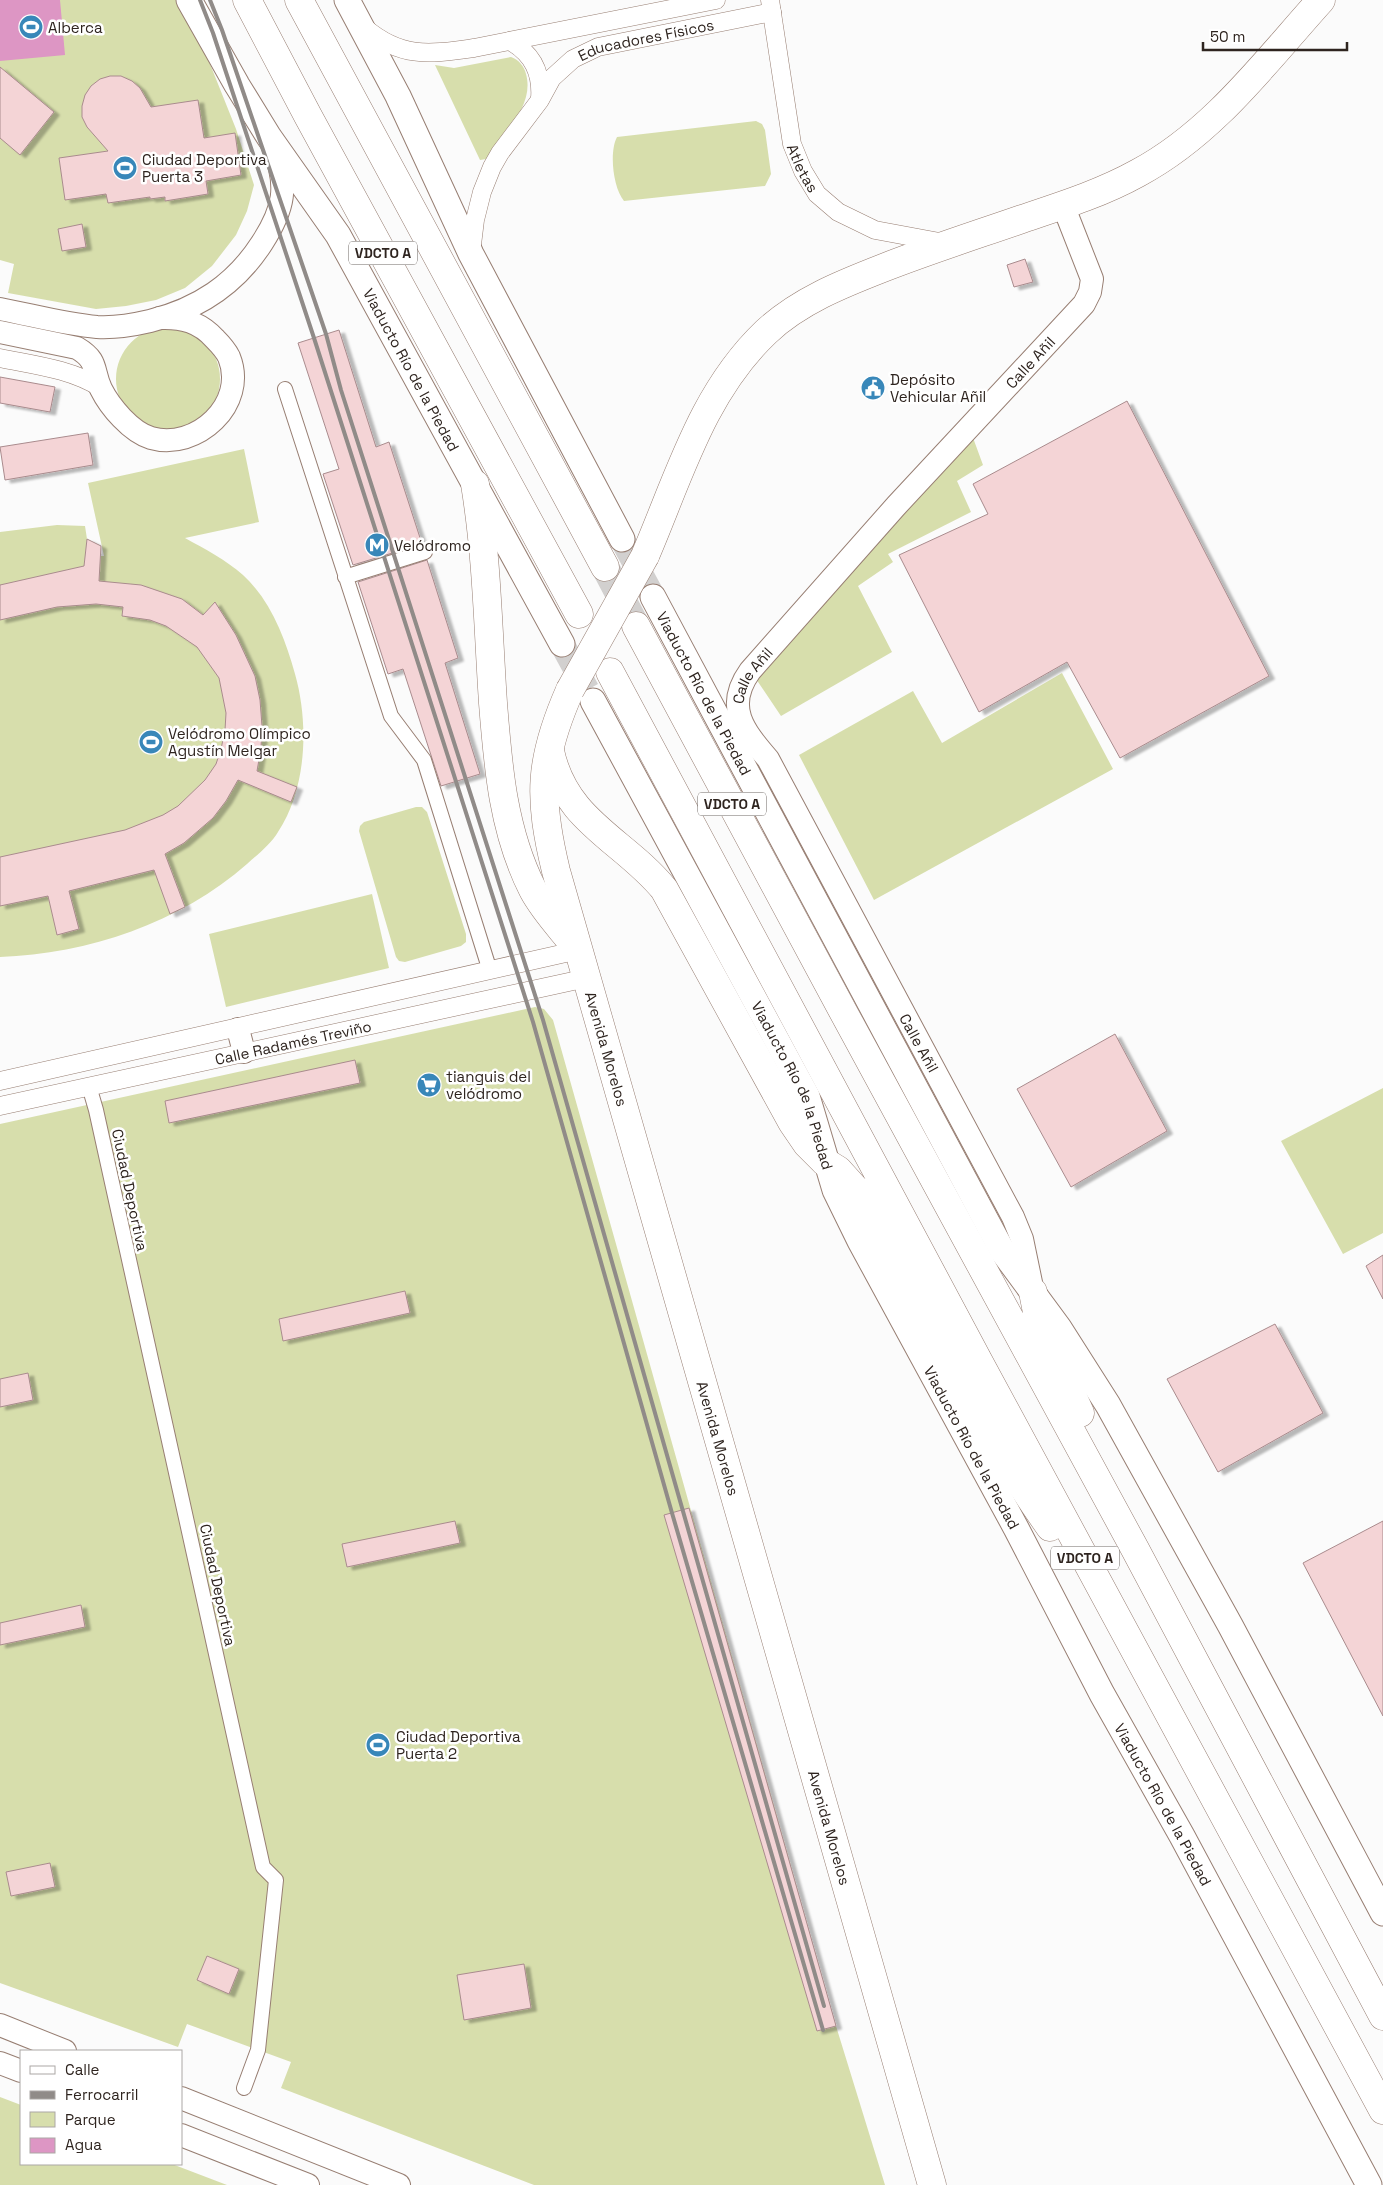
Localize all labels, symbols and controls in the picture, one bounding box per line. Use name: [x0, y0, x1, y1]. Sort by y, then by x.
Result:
sports icon: Alberca: [18, 14, 44, 40]
street label: Educadores Físicos: [575, 14, 716, 65]
place label: Alberca: [48, 18, 103, 37]
scale bar: [1203, 20, 1347, 52]
text: 50 m: [1210, 27, 1245, 46]
street label: Atletas: [783, 141, 823, 196]
place label: Ciudad Deportiva Puerta 3: [142, 150, 267, 186]
sports icon: Ciudad Deportiva Puerta 3: [112, 155, 138, 181]
road number: VDCTO A: [349, 242, 417, 264]
street label: Viaducto Río de la Piedad: [359, 285, 464, 454]
street label: Calle Añil: [1001, 332, 1059, 392]
place label: Depósito Vehicular Añil: [890, 370, 986, 406]
public building icon: Depósito Vehicular Añil: [860, 375, 886, 401]
metro station icon: Velódromo: [364, 532, 390, 558]
place label: Velódromo: [394, 536, 471, 555]
street label: Viaducto Río de la Piedad: [653, 608, 756, 778]
street label: Calle Añil: [728, 643, 776, 705]
place label: Velódromo Olímpico Agustín Melgar: [168, 724, 311, 760]
sports icon: Velódromo Olímpico Agustín Melgar: [138, 729, 164, 755]
road number: VDCTO A: [698, 792, 766, 816]
street label: Avenida Morelos: [581, 989, 632, 1108]
street label: Viaducto Río de la Piedad: [748, 998, 838, 1172]
street label: Calle Añil: [895, 1010, 943, 1076]
street label: Calle Radamés Treviño: [213, 1016, 373, 1068]
place label: tianguis del velódromo: [446, 1067, 531, 1103]
supermarket icon: tianguis del velódromo: [416, 1072, 442, 1098]
street label: Ciudad Deportiva: [108, 1127, 152, 1253]
street label: Viaducto Río de la Piedad: [920, 1362, 1024, 1532]
street label: Avenida Morelos: [693, 1379, 744, 1498]
street label: Ciudad Deportiva: [196, 1522, 240, 1648]
road number: VDCTO A: [1051, 1546, 1119, 1570]
street label: Viaducto Río de la Piedad: [1111, 1720, 1216, 1889]
place label: Ciudad Deportiva Puerta 2: [396, 1727, 521, 1763]
sports icon: Ciudad Deportiva Puerta 2: [365, 1732, 391, 1758]
street label: Avenida Morelos: [804, 1768, 855, 1887]
legend: [20, 2050, 182, 2165]
text: Calle: [65, 2060, 100, 2079]
text: Ferrocarril: [65, 2085, 138, 2104]
text: Parque: [65, 2110, 116, 2129]
text: Agua: [65, 2135, 102, 2154]

